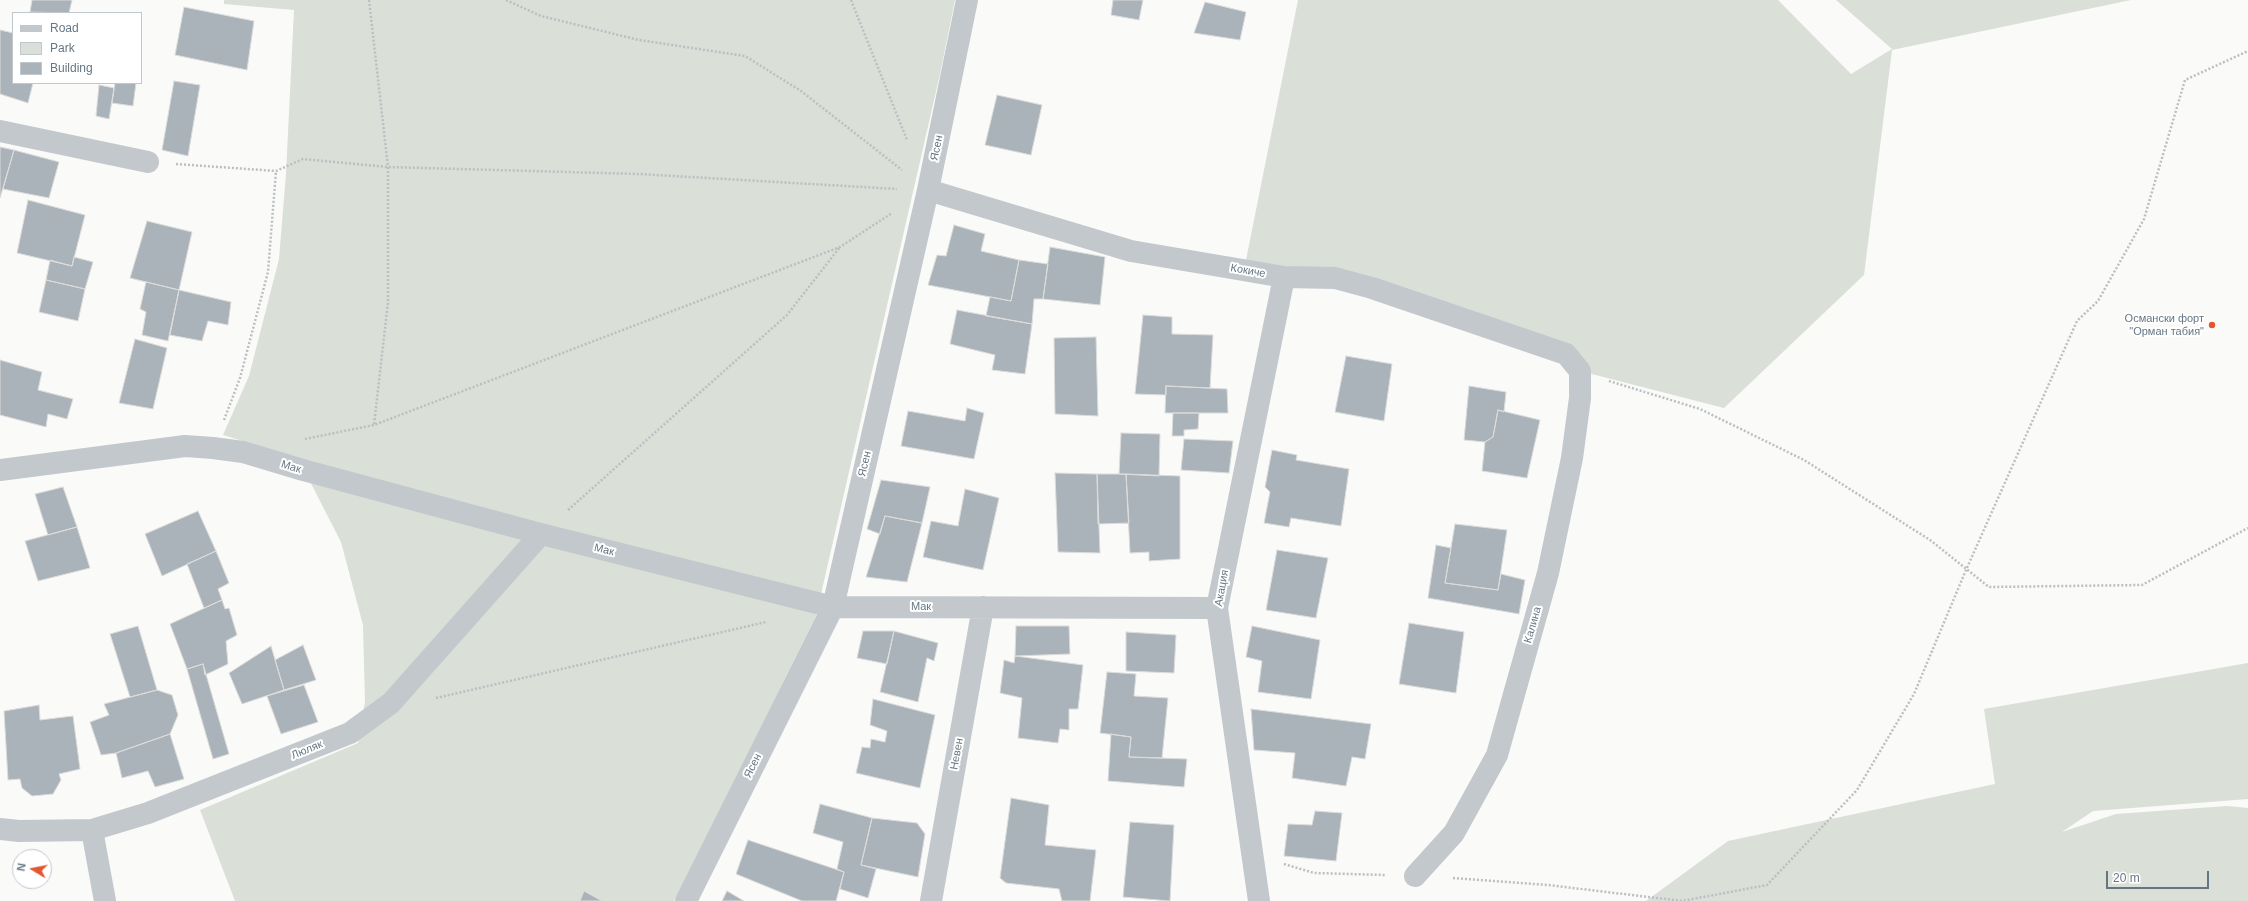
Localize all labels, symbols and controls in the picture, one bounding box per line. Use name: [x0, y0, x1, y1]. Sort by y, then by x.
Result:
legend: [12, 12, 142, 84]
text: Road: [50, 21, 79, 35]
text: Park: [50, 41, 75, 55]
text: Building: [50, 61, 93, 75]
street label: Ясен: [928, 134, 946, 162]
street label: Кокиче: [1229, 261, 1267, 281]
place label: Османски форт "Орман табия": [2125, 312, 2204, 338]
marker: Османски форт "Орман табия": [2207, 320, 2217, 330]
street label: Ясен: [856, 450, 874, 478]
street label: Мак: [279, 458, 303, 476]
street label: Мак: [593, 541, 615, 559]
street label: Акация: [1212, 569, 1232, 607]
street label: Мак: [911, 600, 931, 614]
street label: Калина: [1522, 605, 1544, 645]
street label: Невен: [948, 737, 966, 771]
street label: Люляк: [290, 738, 324, 762]
street label: Ясен: [741, 752, 765, 780]
north arrow: [12, 849, 52, 889]
text: N: [15, 862, 28, 872]
scale bar: [2108, 863, 2211, 889]
text: 20 m: [2113, 871, 2140, 885]

